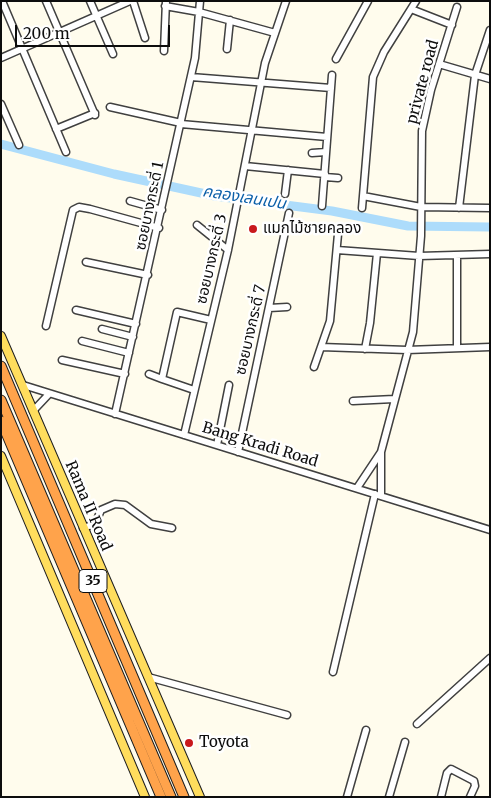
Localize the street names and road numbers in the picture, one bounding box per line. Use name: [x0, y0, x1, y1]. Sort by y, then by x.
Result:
street label: private road: [403, 38, 443, 126]
street label: ซอยบางกระดี่ 1: [132, 160, 168, 252]
street label: ซอยบางกระดี่ 3: [193, 212, 231, 306]
street label: ซอยบางกระดี่ 7: [232, 283, 270, 377]
street label: Bang Kradi Road: [200, 419, 320, 471]
street label: Rama II Road: [61, 458, 115, 554]
road number: 35: [79, 570, 107, 592]

